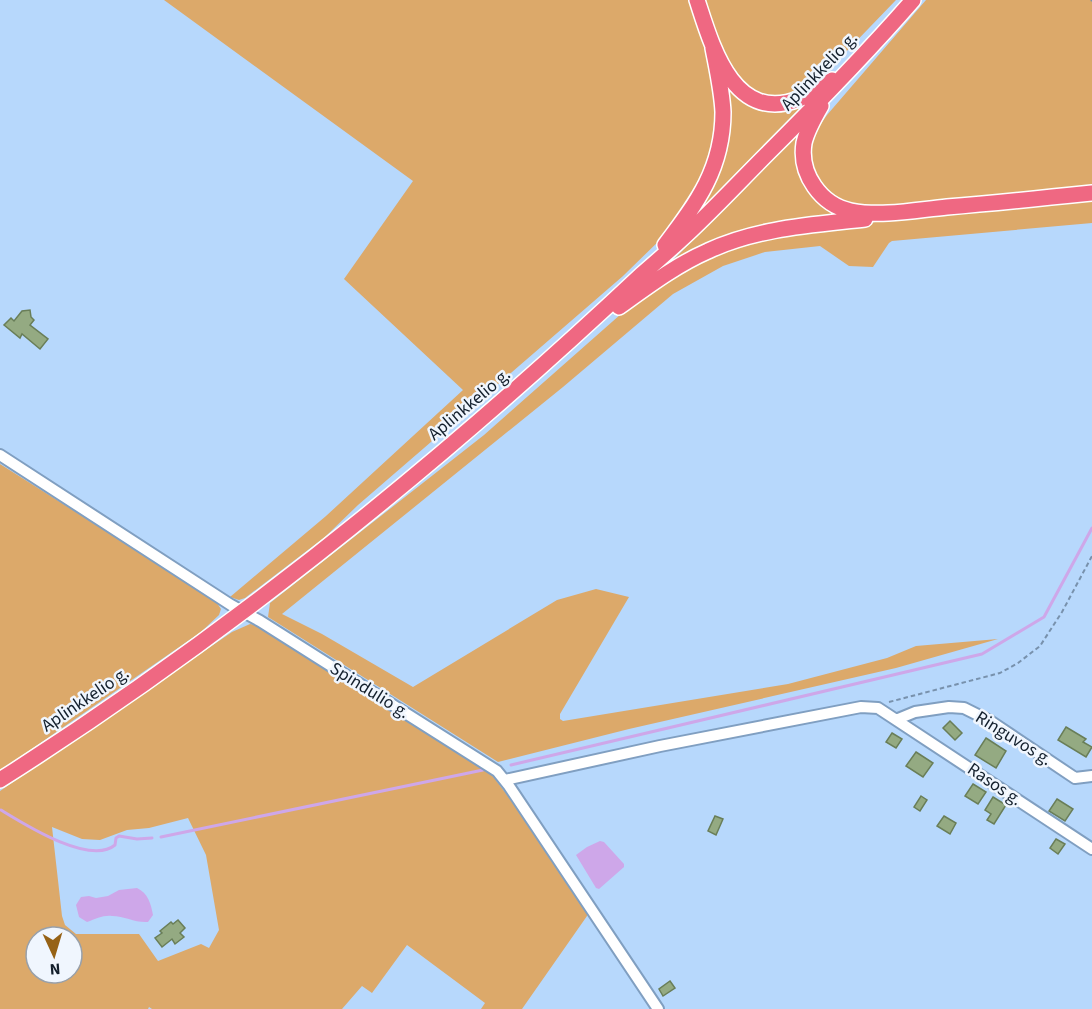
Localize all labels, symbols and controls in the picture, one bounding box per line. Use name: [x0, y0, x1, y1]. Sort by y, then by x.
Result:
street label: Aplinkkelio g.: [775, 26, 863, 116]
street label: Aplinkkelio g.: [423, 362, 516, 446]
street label: Spindulio g.: [325, 656, 414, 725]
street label: Aplinkkelio g.: [36, 661, 134, 738]
street label: Ringuvos g.: [971, 705, 1057, 772]
street label: Rasos g.: [962, 757, 1027, 812]
north arrow: [24, 925, 84, 985]
text: N: [49, 958, 61, 980]

